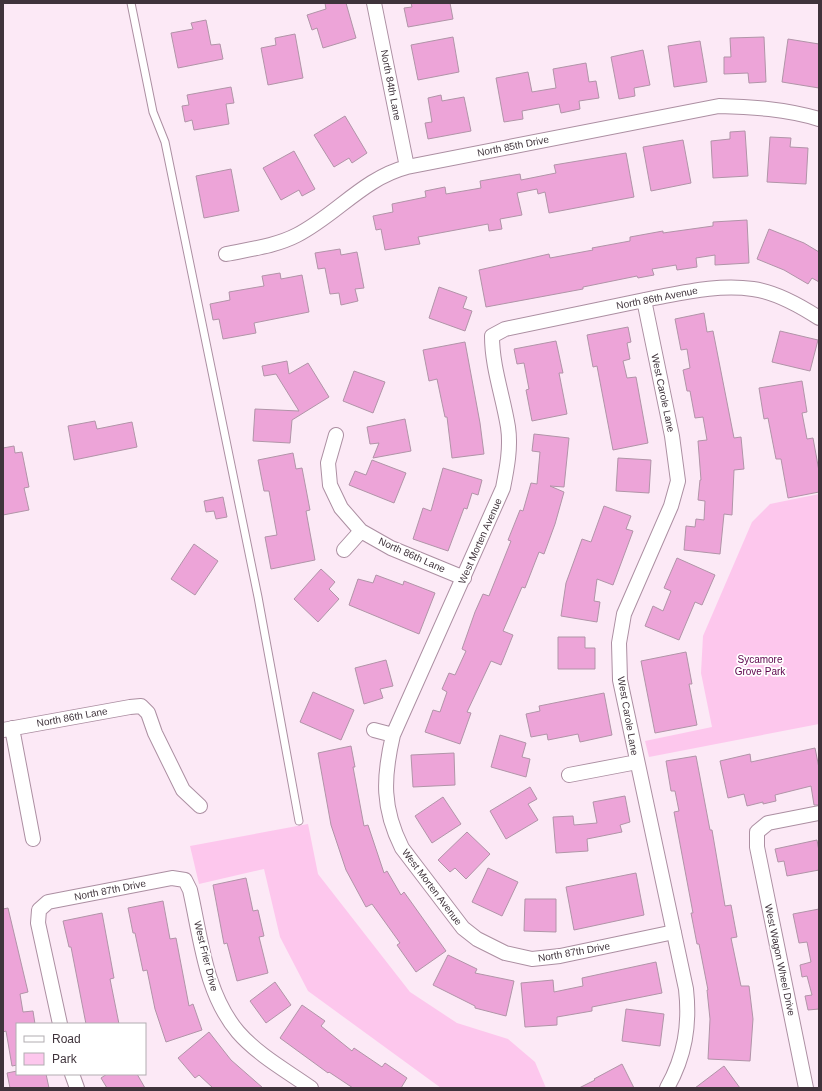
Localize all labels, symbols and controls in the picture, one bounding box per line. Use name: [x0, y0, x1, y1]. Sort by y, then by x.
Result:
street label: North 84th Lane: [379, 49, 403, 122]
street label: North 85th Drive: [476, 134, 550, 158]
street label: North 86th Avenue: [615, 285, 699, 311]
street label: West Carole Lane: [649, 353, 677, 434]
street label: West Morten Avenue: [456, 496, 504, 585]
street label: North 86th Lane: [377, 535, 447, 575]
park label: Sycamore Grove Park: [735, 654, 786, 677]
street label: West Carole Lane: [616, 676, 640, 757]
street label: North 86th Lane: [36, 705, 109, 729]
street label: West Morten Avenue: [400, 847, 464, 928]
street label: North 87th Drive: [73, 878, 147, 902]
street label: West Wagon Wheel Drive: [763, 903, 797, 1017]
street label: West Frier Drive: [192, 920, 220, 993]
street label: North 87th Drive: [537, 940, 611, 964]
legend: [16, 1023, 146, 1075]
text: Road: [52, 1032, 81, 1046]
text: Park: [52, 1052, 78, 1066]

